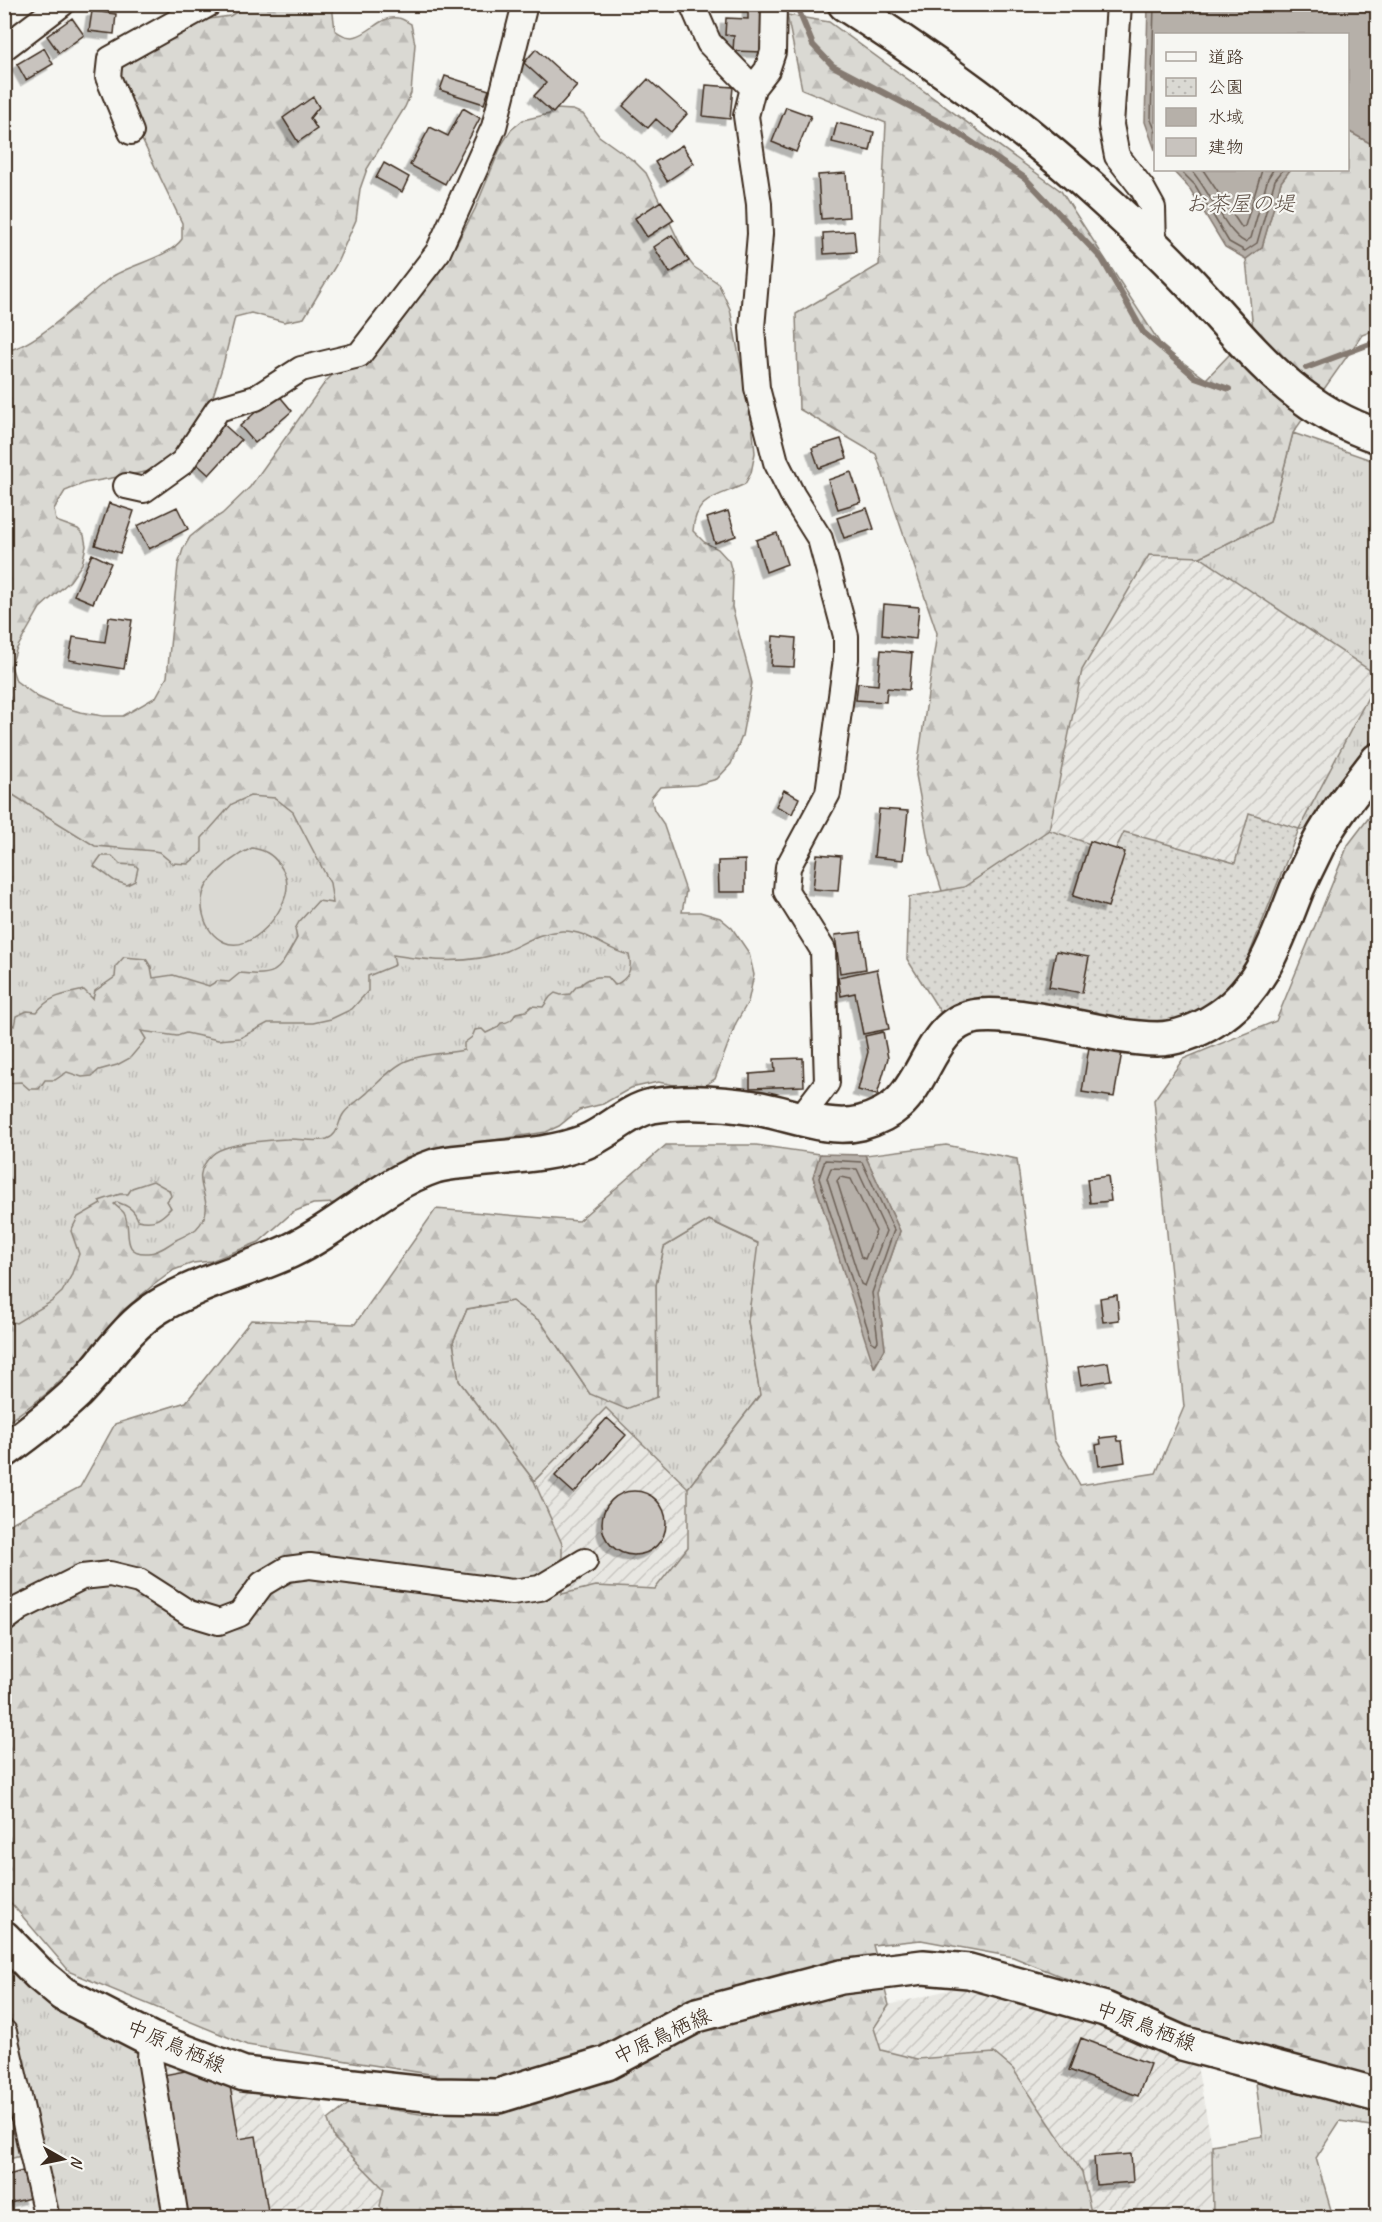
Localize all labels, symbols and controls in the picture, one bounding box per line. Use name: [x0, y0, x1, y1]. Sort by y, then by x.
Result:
legend: [1154, 33, 1349, 171]
text: 道路: [1208, 46, 1244, 68]
text: 公園: [1208, 76, 1244, 98]
text: 水域: [1208, 106, 1244, 128]
text: 建物: [1208, 136, 1244, 158]
water label: お茶屋の堤: [1185, 190, 1296, 218]
street label: 中原鳥栖線: [1092, 1995, 1200, 2057]
street label: 中原鳥栖線: [609, 2002, 715, 2070]
street label: 中原鳥栖線: [123, 2014, 229, 2078]
north arrow: [33, 2129, 93, 2189]
text: N: [66, 2155, 87, 2171]

